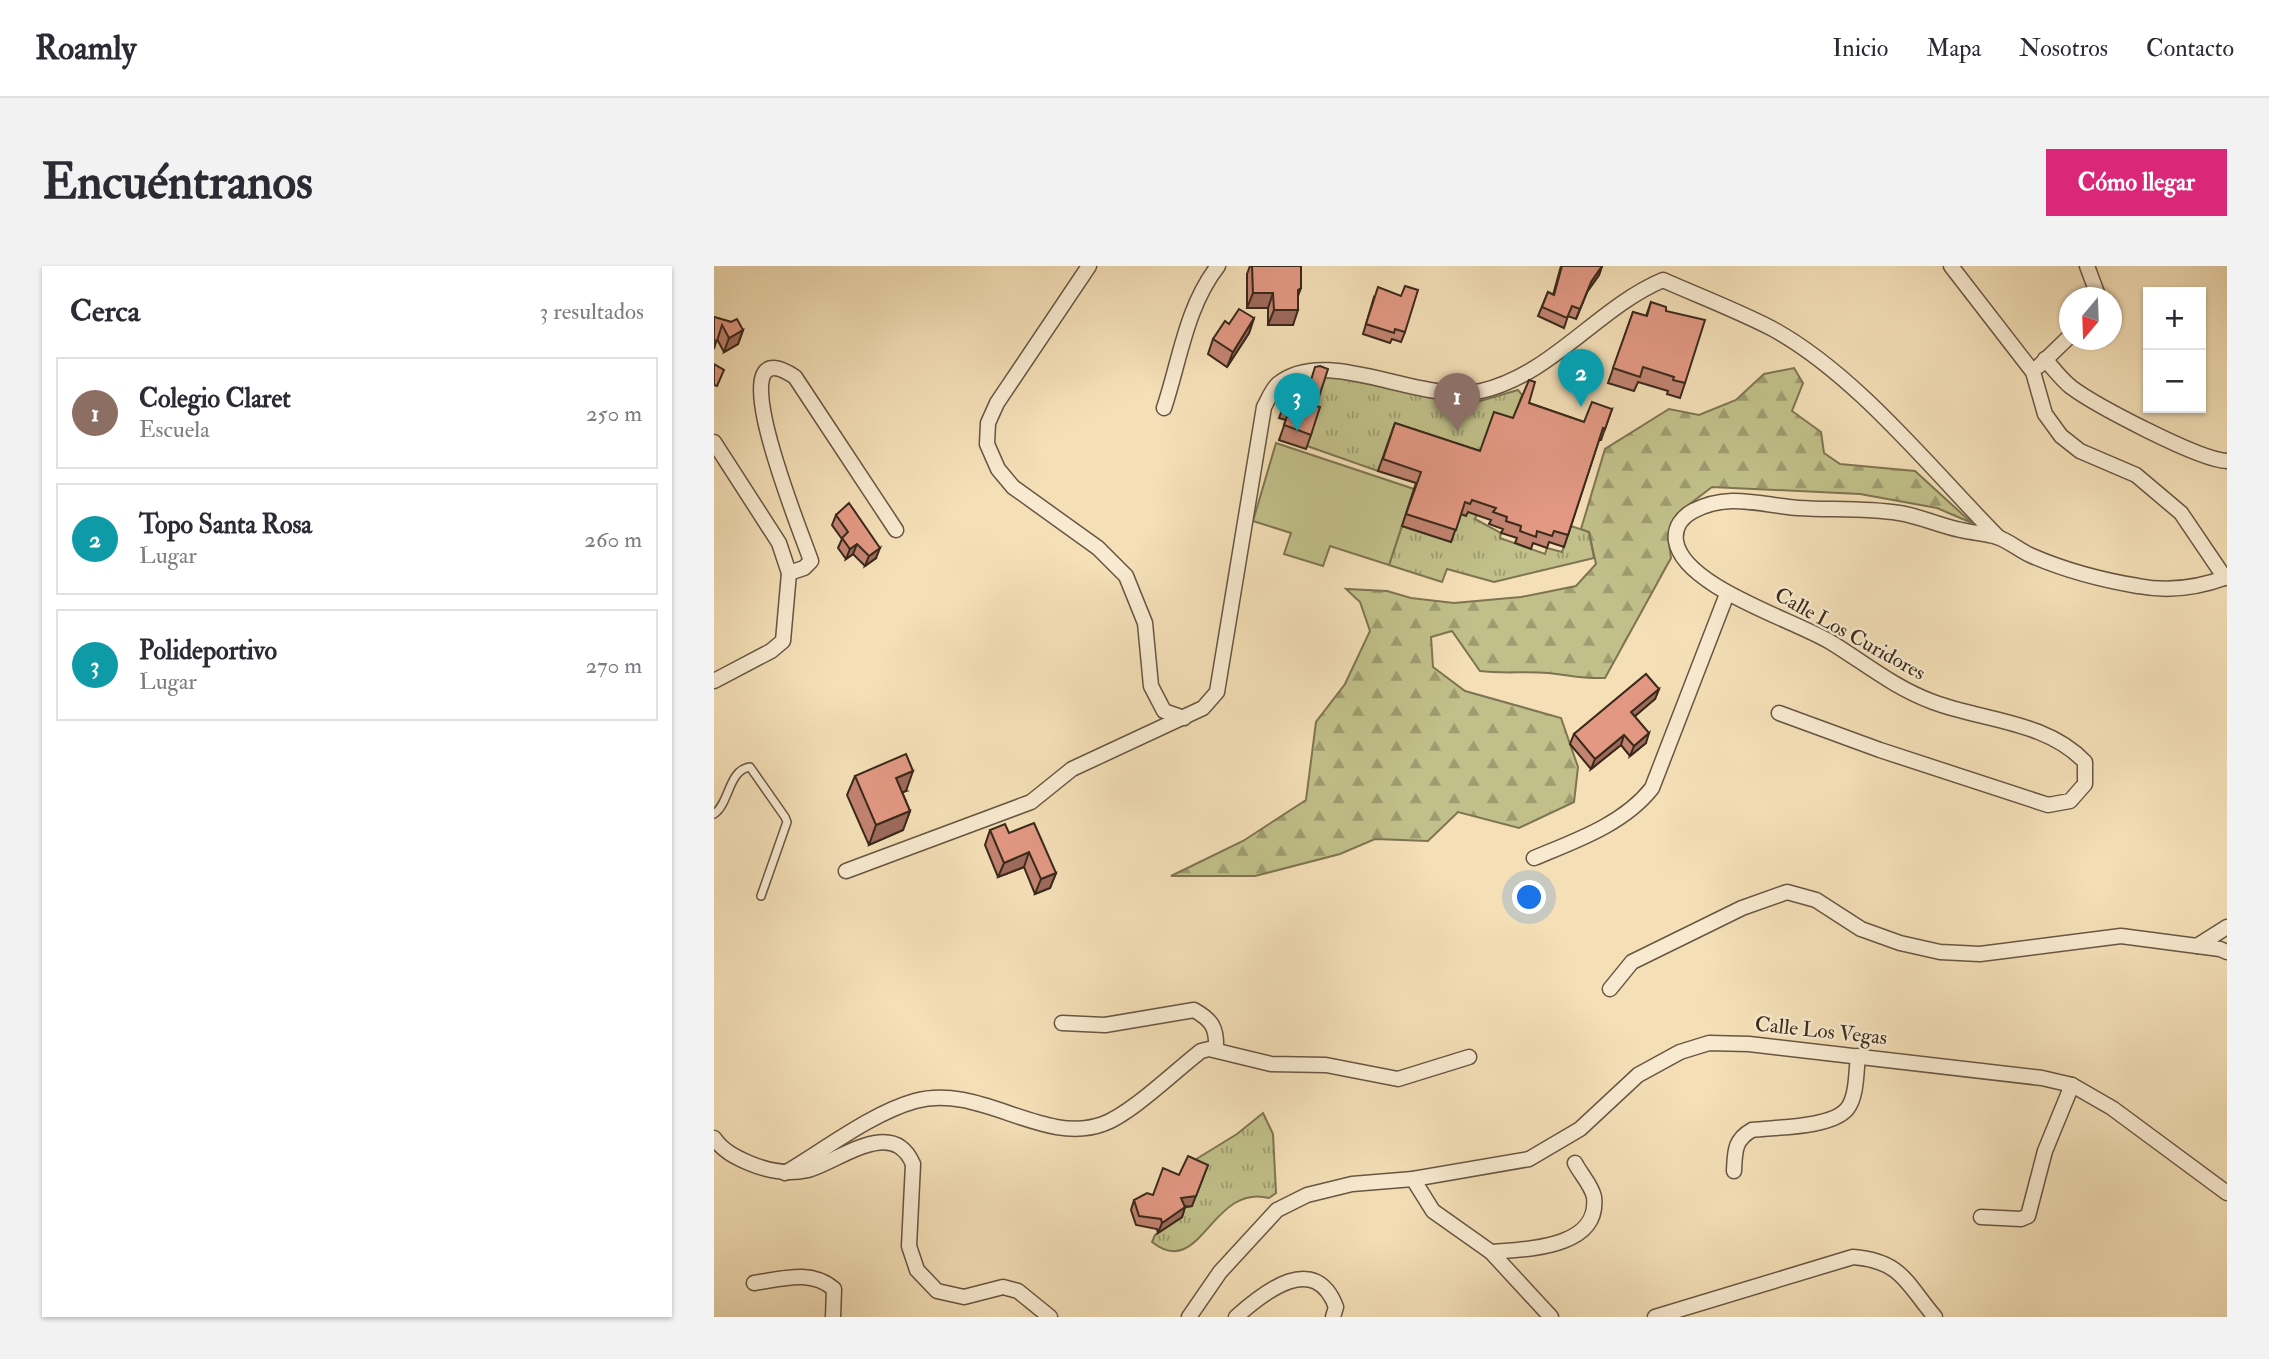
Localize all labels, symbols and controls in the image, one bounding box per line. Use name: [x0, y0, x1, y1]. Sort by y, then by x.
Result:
text: Roamly: [35, 28, 136, 69]
text: Inicio: [1833, 33, 1888, 64]
text: Mapa: [1926, 33, 1981, 64]
text: Nosotros: [2019, 33, 2108, 64]
text: Contacto: [2146, 33, 2234, 64]
button: Cómo llegar: [2046, 149, 2227, 216]
text: Encuéntranos: [42, 152, 313, 213]
north arrow: [2059, 287, 2122, 350]
map controls: [2143, 287, 2206, 413]
button: +: [2143, 287, 2206, 350]
text: Cerca: [70, 293, 140, 330]
text: 3 resultados: [540, 297, 644, 326]
pin: 2: [1558, 349, 1604, 407]
button: −: [2143, 350, 2206, 413]
pin: 3: [1274, 373, 1320, 431]
pin: 1: [1434, 373, 1480, 431]
text: Colegio Claret: [139, 383, 291, 415]
text: 1: [91, 399, 99, 428]
text: 250 m: [586, 399, 642, 428]
text: Escuela: [139, 415, 210, 444]
text: Topo Santa Rosa: [139, 509, 312, 541]
text: 2: [89, 525, 101, 554]
text: 260 m: [584, 525, 642, 554]
text: Lugar: [139, 541, 197, 570]
street label: Calle Los Curidores: [1770, 581, 1930, 687]
text: Polideportivo: [139, 635, 277, 667]
text: 3: [91, 651, 99, 680]
text: 270 m: [585, 651, 642, 680]
text: Lugar: [139, 667, 197, 696]
your location: [1512, 880, 1546, 914]
street label: Calle Los Vegas: [1753, 1011, 1889, 1051]

